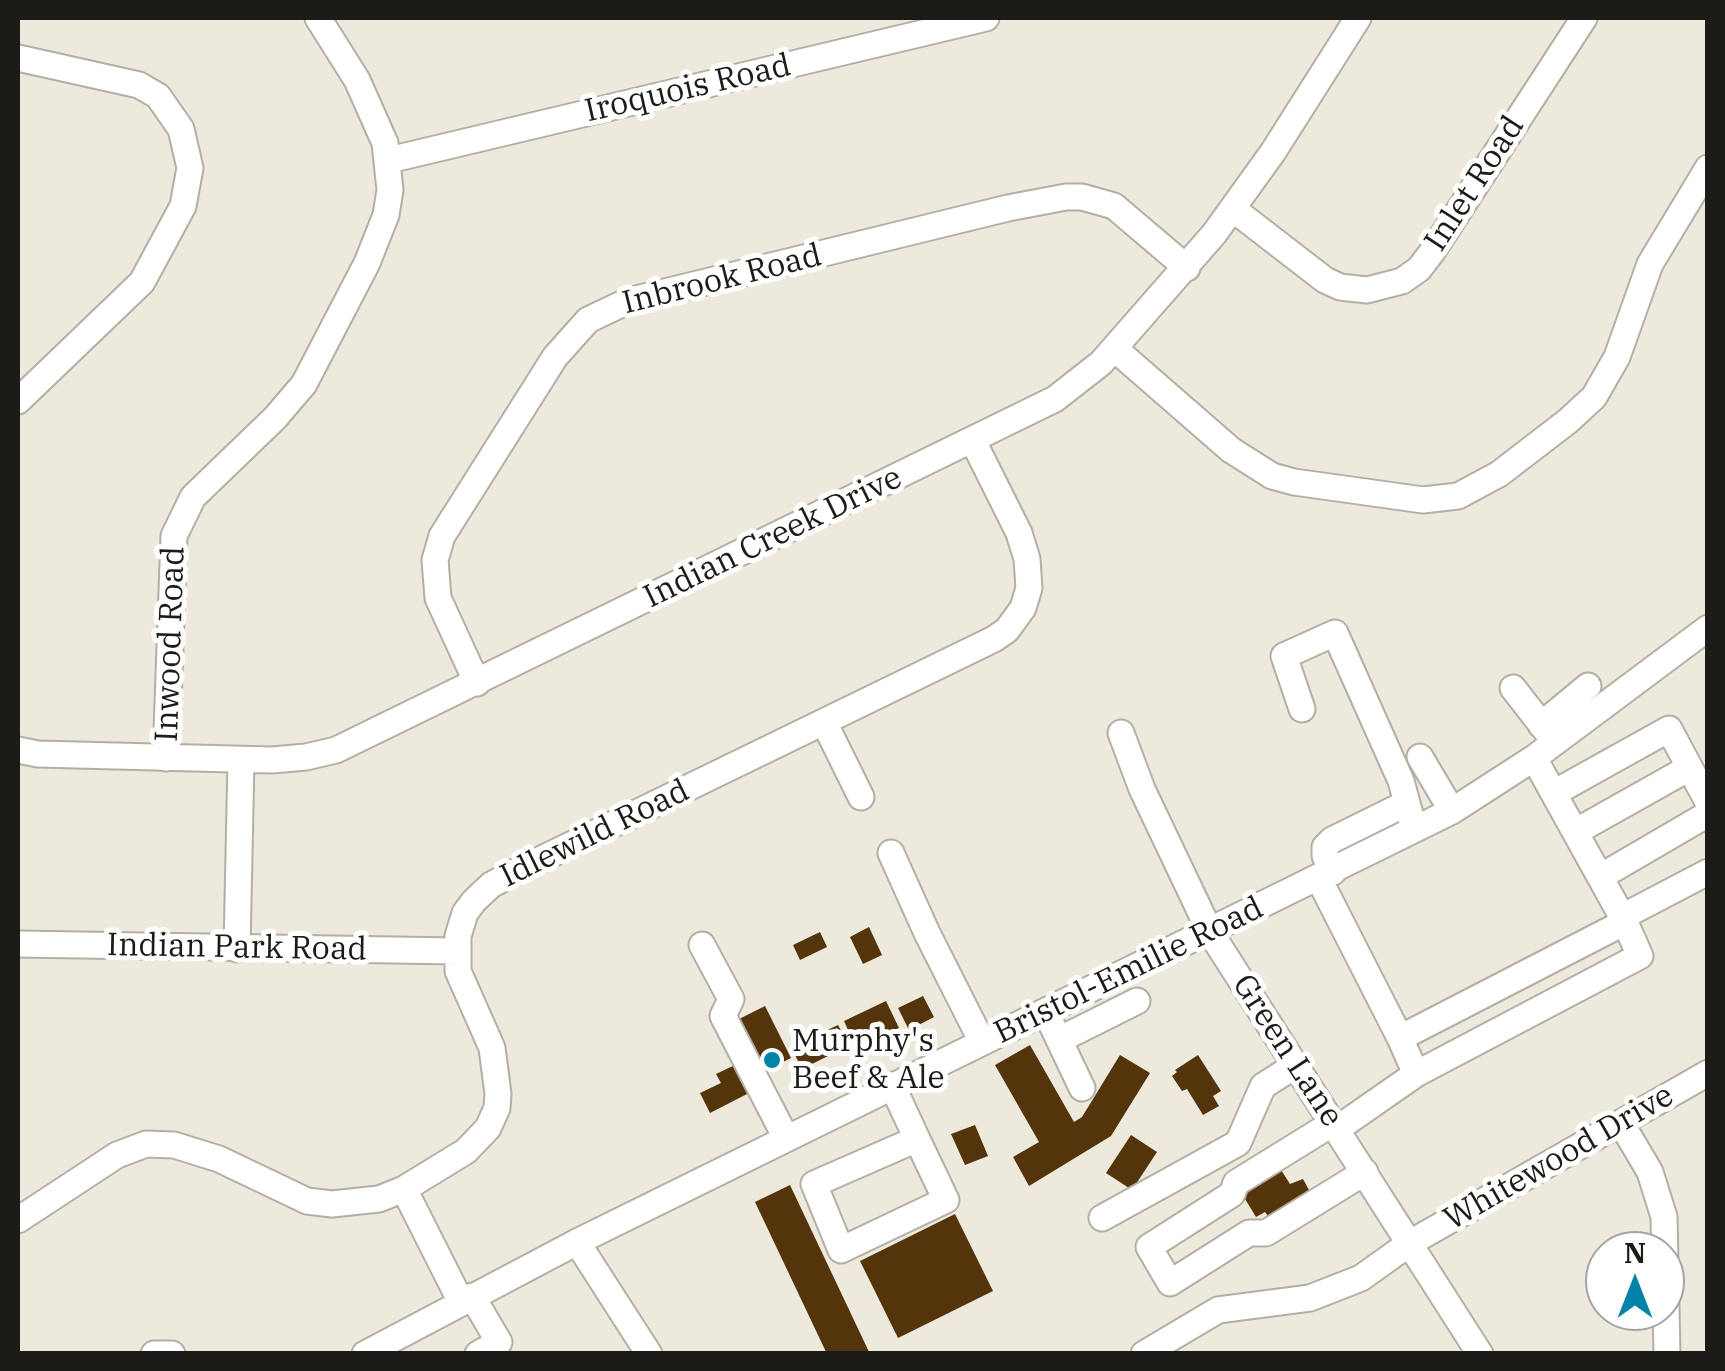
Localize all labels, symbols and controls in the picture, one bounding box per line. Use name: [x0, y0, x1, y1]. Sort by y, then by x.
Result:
street label: Iroquois Road: [581, 47, 795, 131]
street label: Inlet Road: [1417, 109, 1533, 259]
street label: Inbrook Road: [619, 237, 825, 323]
street label: Indian Creek Drive: [638, 459, 908, 617]
street label: Inwood Road: [148, 546, 194, 742]
street label: Idlewild Road: [494, 772, 696, 896]
street label: Bristol-Emilie Road: [988, 889, 1270, 1053]
street label: Indian Park Road: [107, 927, 367, 969]
street label: Green Lane: [1224, 968, 1350, 1134]
place label: Murphy's Beef & Ale: [792, 1023, 945, 1098]
marker: Murphy's Beef & Ale: [761, 1049, 783, 1071]
street label: Whitewood Drive: [1437, 1077, 1681, 1239]
north arrow: [1585, 1231, 1685, 1331]
text: N: [1624, 1234, 1646, 1271]

